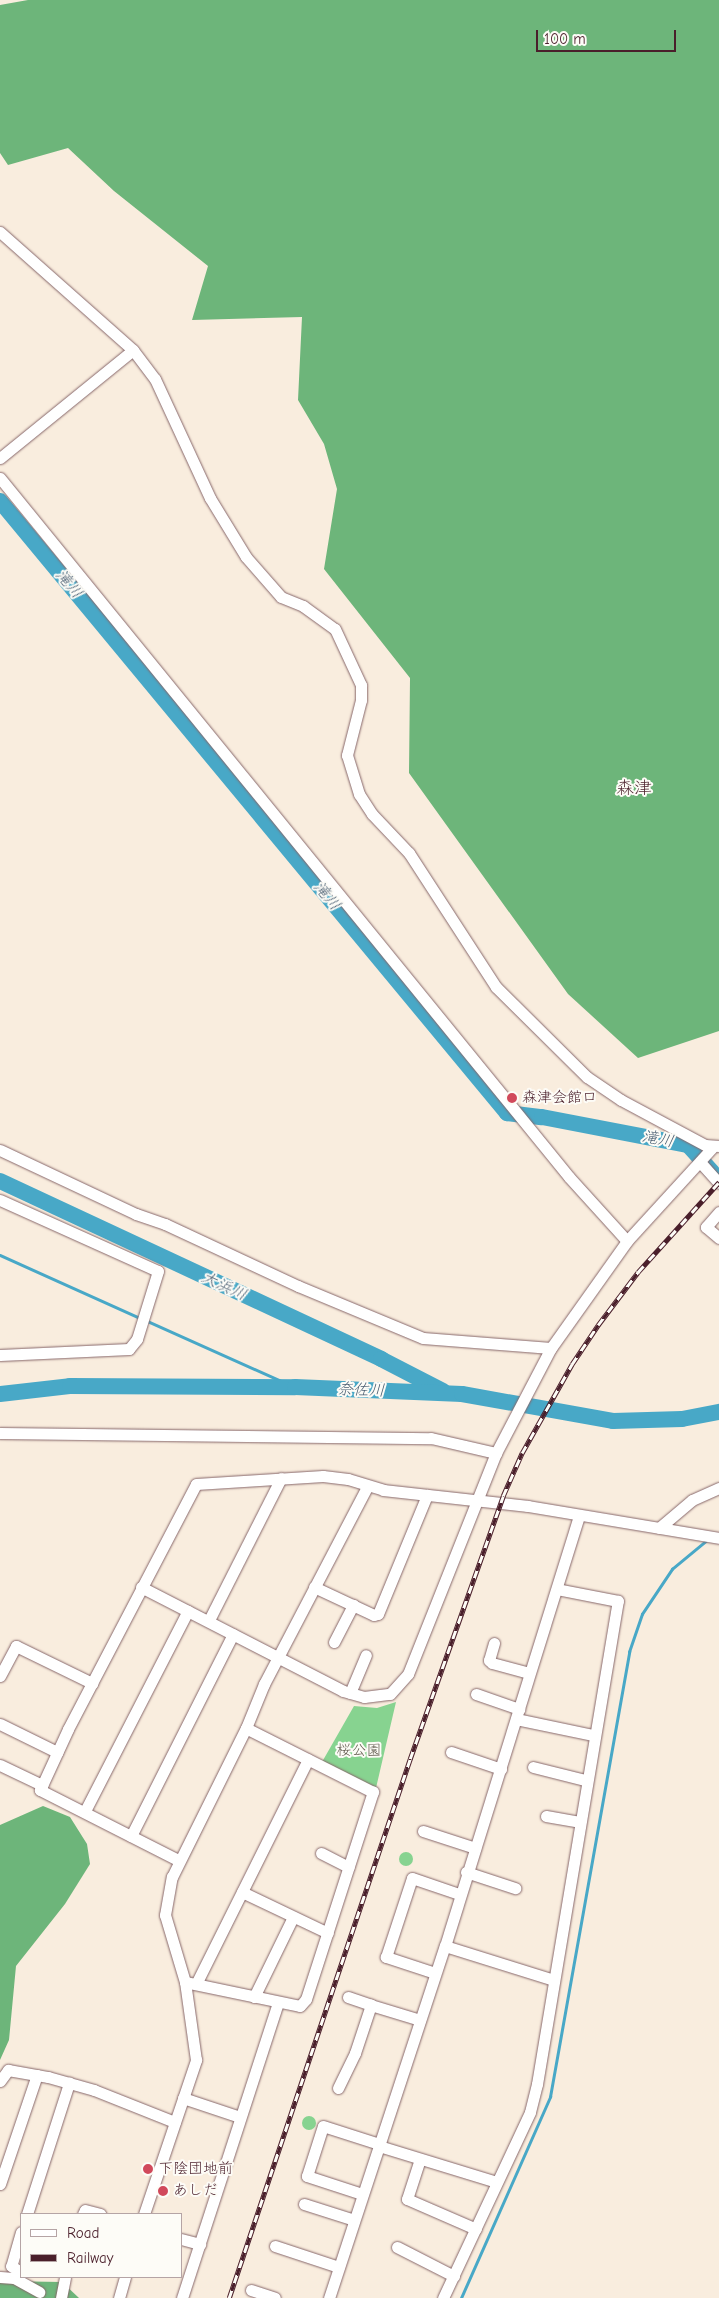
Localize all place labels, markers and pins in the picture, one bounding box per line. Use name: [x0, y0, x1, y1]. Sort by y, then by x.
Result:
place label: 森津会館口: [522, 1089, 597, 1107]
marker: 森津会館口: [506, 1092, 518, 1104]
place label: 下陰団地前: [158, 2160, 233, 2178]
marker: 下陰団地前: [142, 2163, 154, 2175]
place label: あしだ: [173, 2182, 218, 2200]
marker: あしだ: [157, 2185, 169, 2197]

